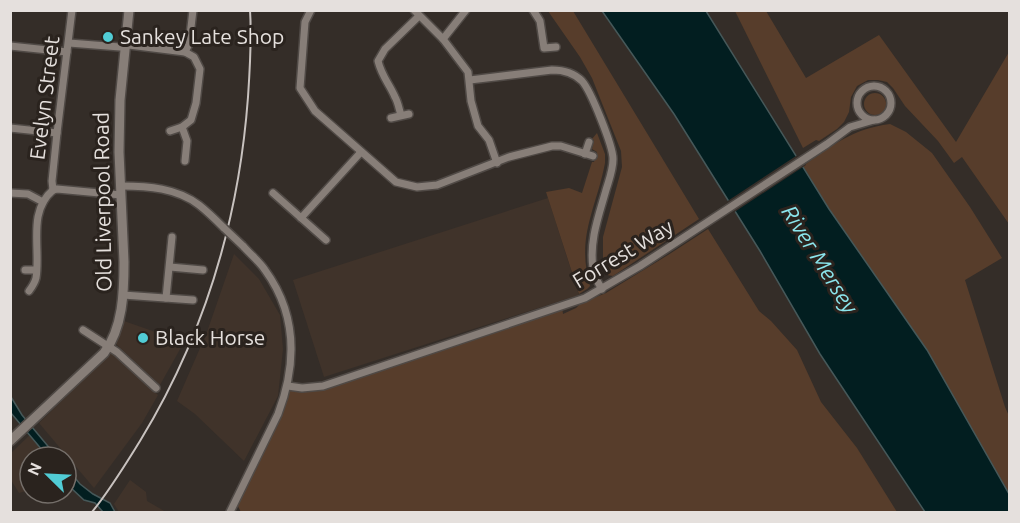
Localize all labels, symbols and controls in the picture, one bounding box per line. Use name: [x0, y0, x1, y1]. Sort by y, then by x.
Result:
place label: Sankey Late Shop: [120, 24, 284, 48]
marker: Sankey Late Shop: [101, 30, 115, 44]
street label: Evelyn Street: [25, 35, 63, 161]
street label: Old Liverpool Road: [88, 112, 116, 292]
water label: River Mersey: [777, 200, 864, 318]
street label: Forrest Way: [568, 214, 677, 292]
place label: Black Horse: [155, 325, 265, 349]
marker: Black Horse: [136, 331, 150, 345]
north arrow: [18, 445, 78, 505]
text: N: [24, 460, 45, 478]

